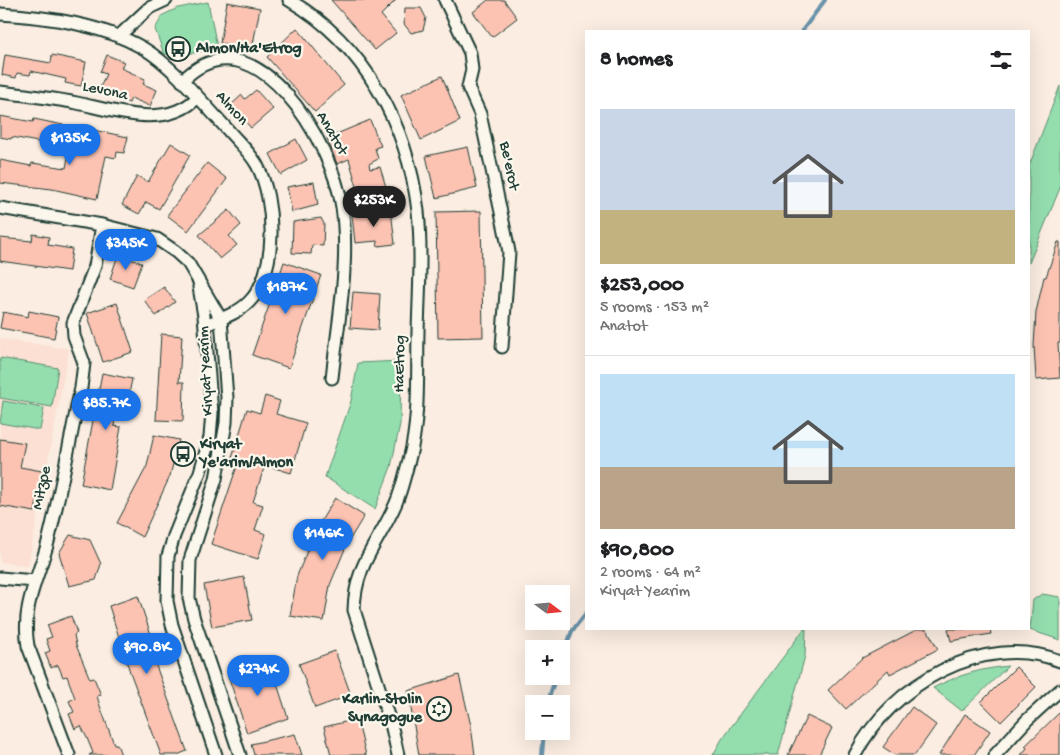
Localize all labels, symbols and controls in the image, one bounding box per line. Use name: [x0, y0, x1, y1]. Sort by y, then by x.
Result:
bus stop icon: Almon/Ha'Etrog: [165, 36, 191, 62]
place label: Almon/Ha'Etrog: [195, 40, 302, 59]
icon: filters: [987, 46, 1015, 74]
text: 8 homes: [600, 48, 672, 73]
street label: Levona: [81, 78, 131, 106]
street label: Almon: [210, 88, 252, 131]
street label: Anatot: [311, 109, 352, 160]
pin: $135K: [35, 124, 105, 166]
text: $135K: [50, 130, 90, 149]
street label: Be'erot: [493, 139, 523, 193]
icon: home: [763, 141, 853, 231]
pin: $253K: [339, 186, 409, 228]
text: $253K: [354, 192, 394, 211]
pin: $345K: [91, 228, 161, 271]
text: $345K: [106, 235, 146, 254]
pin: $187K: [251, 272, 321, 315]
text: $253,000: [600, 274, 684, 299]
text: $187K: [266, 279, 306, 298]
text: 5 rooms · 153 m²: [600, 299, 709, 318]
text: Anatot: [600, 318, 647, 337]
street label: Kiryat Yearim: [195, 325, 219, 416]
street label: HaEtrog: [391, 335, 411, 393]
pin: $85.7K: [65, 388, 147, 431]
text: $85.7K: [83, 395, 129, 414]
icon: home: [763, 407, 853, 497]
place label: Kiryat Ye'arim/Almon: [198, 436, 294, 473]
bus stop icon: Kiryat Ye'arim/Almon: [170, 441, 196, 467]
street label: Mitzpe: [29, 464, 57, 512]
pin: $146K: [288, 518, 358, 561]
text: $146K: [304, 525, 342, 544]
text: $90,800: [600, 539, 674, 564]
text: 2 rooms · 64 m²: [600, 564, 701, 583]
text: Kiryat Yearim: [600, 583, 690, 602]
north arrow: [525, 585, 570, 630]
map controls: [525, 585, 570, 740]
pin: $90.8K: [106, 632, 188, 675]
text: $90.8K: [124, 639, 170, 658]
button: +: [525, 640, 570, 685]
pin: $274K: [223, 654, 293, 697]
text: $274K: [238, 661, 278, 680]
place label: Karlin-Stolin Synagogue: [341, 691, 423, 728]
button: −: [525, 695, 570, 740]
synagogue icon: Karlin-Stolin Synagogue: [426, 696, 452, 722]

